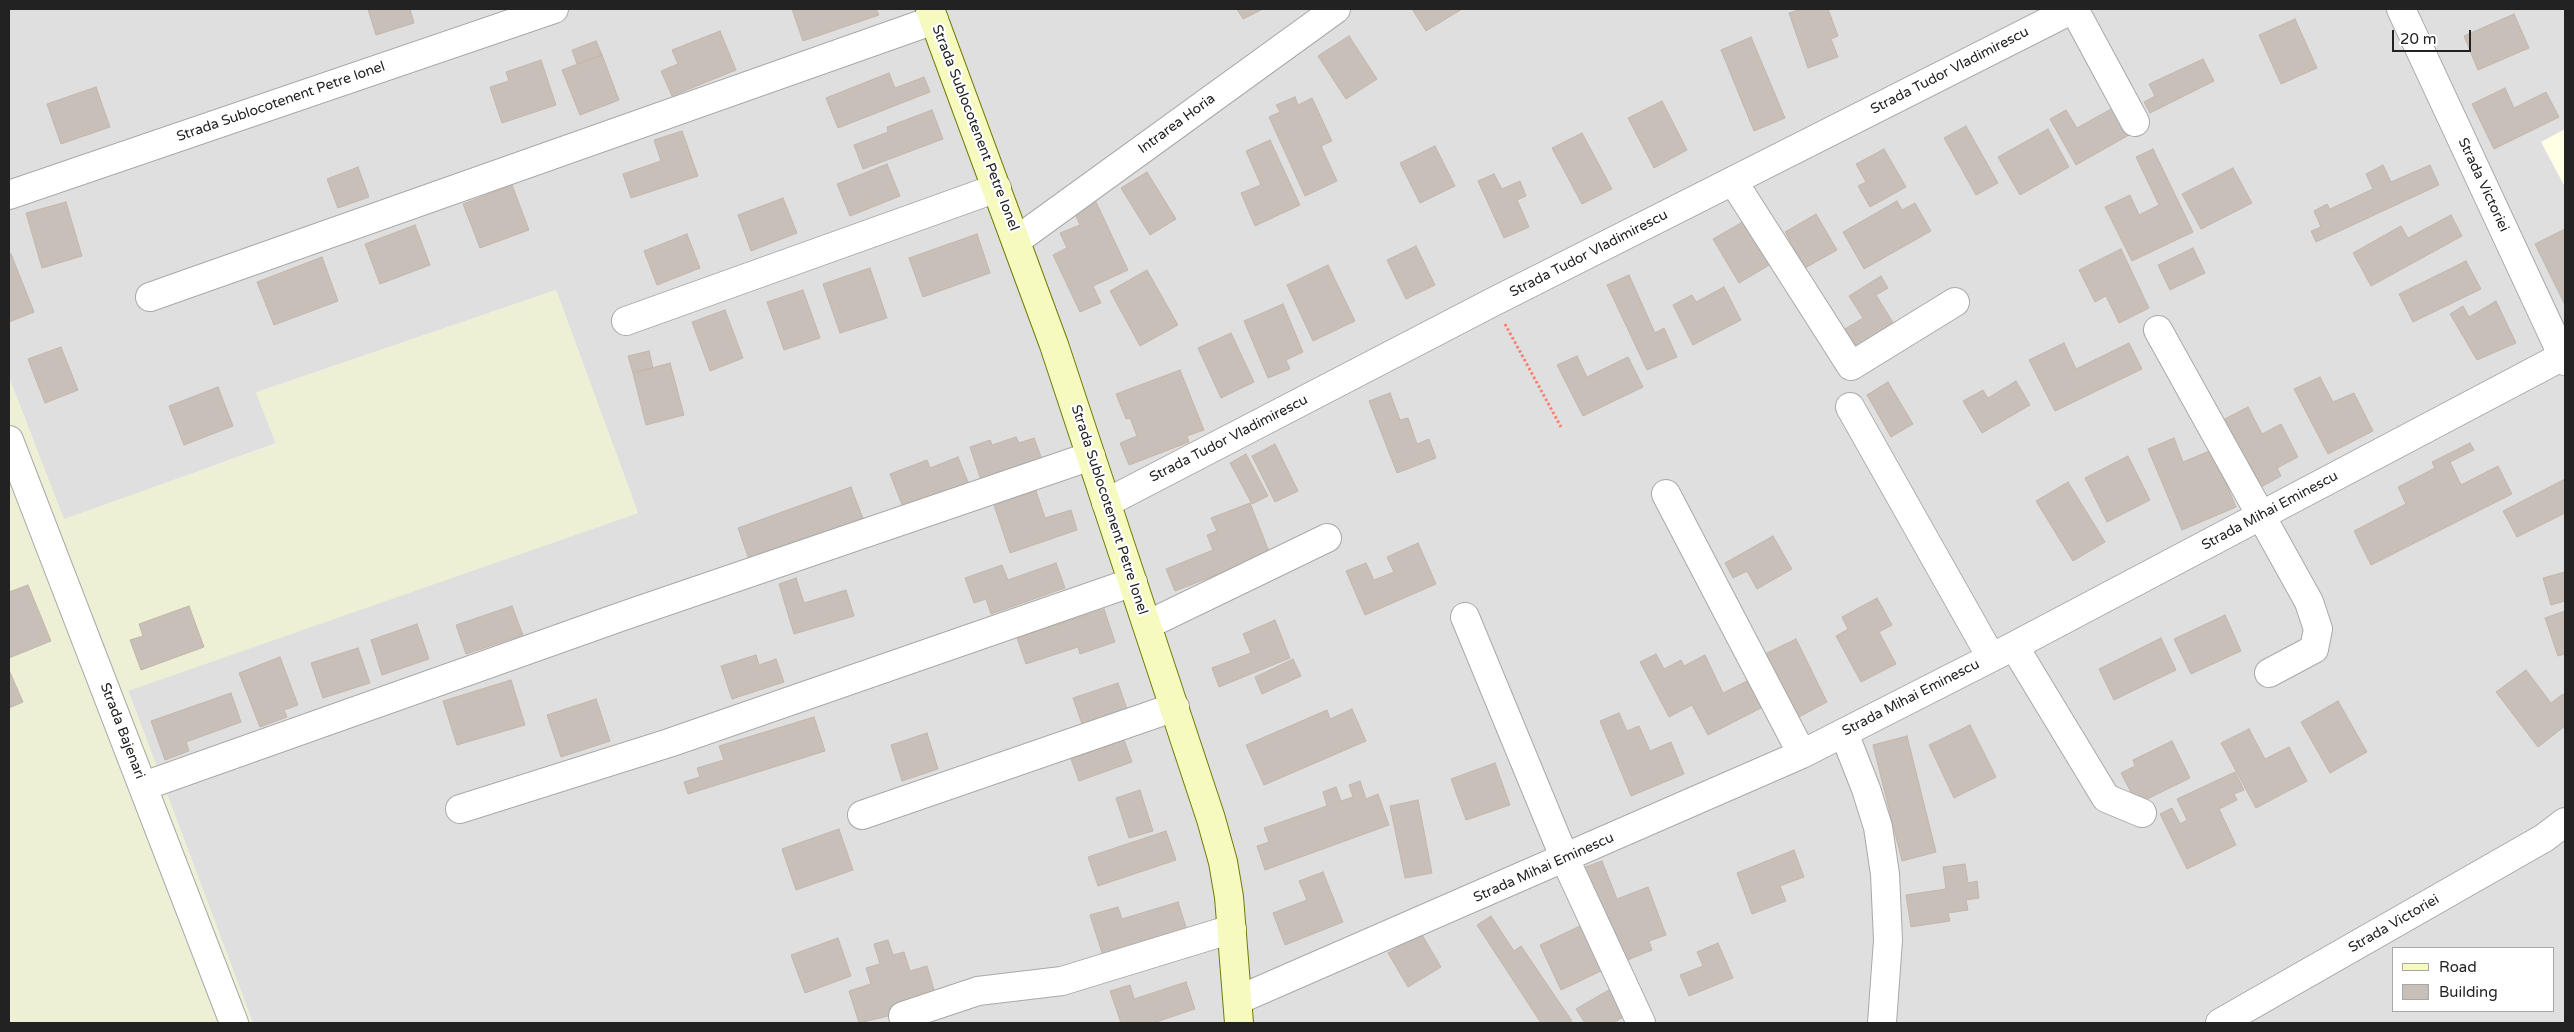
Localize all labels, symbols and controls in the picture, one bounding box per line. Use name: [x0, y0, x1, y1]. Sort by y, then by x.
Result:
scale bar: [2394, 20, 2473, 52]
street label: Strada Sublocotenent Petre Ionel: [928, 23, 1022, 233]
street label: Strada Tudor Vladimirescu: [1868, 24, 2032, 118]
text: 20 m: [2400, 30, 2437, 48]
street label: Strada Sublocotenent Petre Ionel: [175, 58, 387, 146]
street label: Intrarea Horia: [1135, 90, 1219, 158]
street label: Strada Victoriei: [2454, 135, 2512, 235]
street label: Strada Tudor Vladimirescu: [1507, 207, 1671, 301]
street label: Strada Tudor Vladimirescu: [1147, 392, 1311, 486]
street label: Strada Sublocotenent Petre Ionel: [1067, 403, 1151, 617]
street label: Strada Mihai Eminescu: [2199, 468, 2341, 554]
street label: Strada Mihai Eminescu: [1839, 656, 1983, 740]
street label: Strada Bajenari: [96, 681, 148, 781]
street label: Strada Mihai Eminescu: [1471, 829, 1617, 907]
street label: Strada Victoriei: [2346, 891, 2442, 957]
legend: [2392, 947, 2554, 1012]
text: Road: [2439, 958, 2477, 976]
text: Building: [2439, 983, 2498, 1001]

